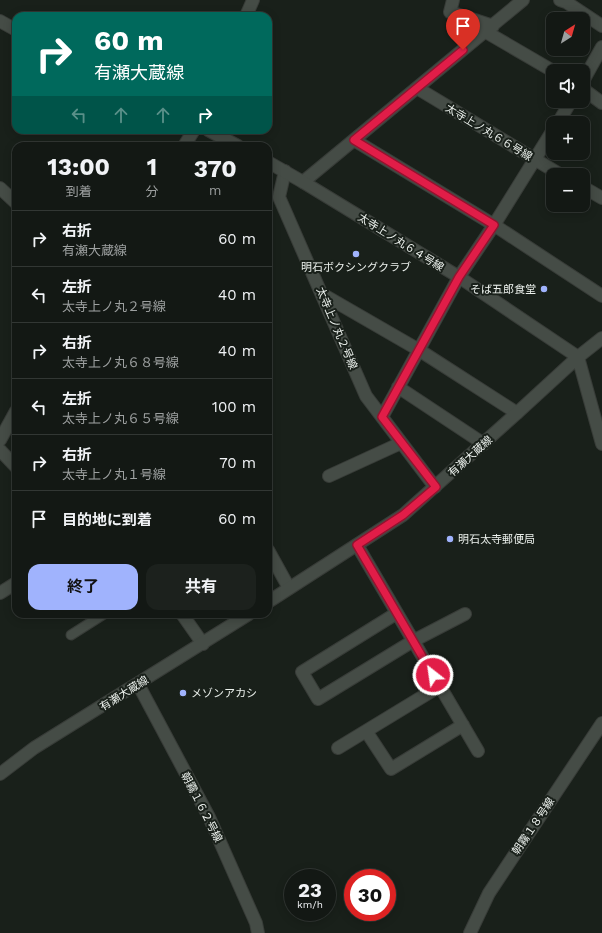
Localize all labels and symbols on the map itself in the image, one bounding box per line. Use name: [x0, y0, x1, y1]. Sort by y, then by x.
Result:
pin: [446, 9, 480, 50]
north arrow: [546, 12, 590, 56]
street label: 太寺上ノ丸６６号線: [443, 101, 535, 163]
street label: 太寺上ノ丸６４号線: [355, 211, 446, 274]
marker: 明石ボクシングクラブ: [351, 249, 361, 259]
place label: 明石ボクシングクラブ: [301, 261, 411, 274]
place label: そば五郎食堂: [470, 283, 536, 296]
marker: そば五郎食堂: [539, 284, 549, 294]
street label: 太寺上ノ丸２号線: [313, 285, 360, 371]
street label: 有瀬大蔵線: [446, 433, 495, 480]
place label: 明石太寺郵便局: [458, 533, 535, 546]
marker: 明石太寺郵便局: [445, 534, 455, 544]
position arrow: [412, 654, 454, 696]
street label: 有瀬大蔵線: [97, 673, 151, 714]
place label: メゾンアカシ: [191, 687, 257, 700]
marker: メゾンアカシ: [178, 688, 188, 698]
street label: 朝霧１６２号線: [178, 770, 225, 844]
street label: 朝霧１８号線: [510, 795, 557, 857]
speed limit sign: 30: [344, 869, 396, 921]

